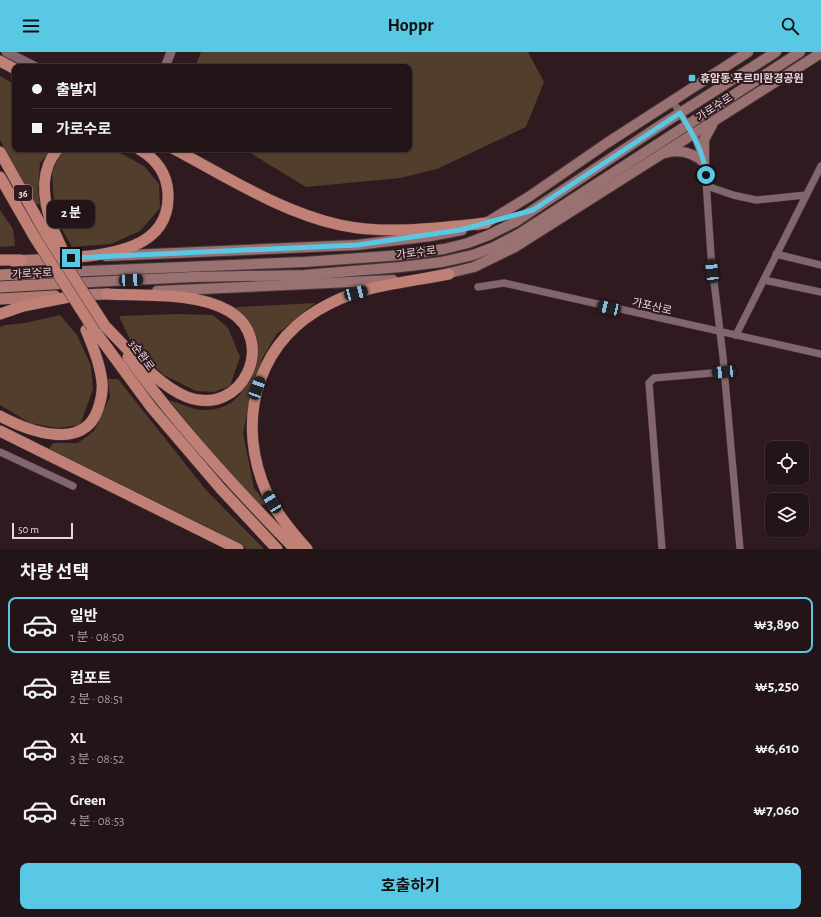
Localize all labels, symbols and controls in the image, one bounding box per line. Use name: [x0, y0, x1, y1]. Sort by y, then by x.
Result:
icon: menu: [20, 15, 42, 37]
icon: search: [779, 15, 801, 37]
text: Hoppr: [388, 17, 433, 35]
place label: 휴암동.푸르미환경공원: [700, 72, 804, 84]
marker: 휴암동.푸르미환경공원: [687, 73, 697, 83]
text: 출발지: [56, 83, 97, 98]
street label: 가로수로: [694, 92, 734, 123]
text: 가로수로: [56, 122, 111, 137]
route start: [697, 166, 715, 184]
road number: 36: [14, 185, 32, 201]
callout: 2 분: [47, 200, 95, 228]
text: 2 분: [61, 207, 81, 220]
street label: 가로수로: [395, 245, 437, 260]
route end: [62, 249, 80, 267]
car: [705, 258, 719, 284]
street label: 가로수로: [12, 267, 53, 280]
car: [119, 273, 143, 287]
car: [343, 284, 369, 302]
street label: 가포산로: [631, 297, 673, 316]
car: [596, 299, 622, 317]
street label: 3순환로: [127, 337, 157, 373]
car: [712, 365, 736, 379]
car: [247, 375, 267, 401]
map controls: [765, 441, 809, 537]
button: locate: [765, 441, 809, 485]
car: [261, 489, 283, 515]
button: layers: [765, 493, 809, 537]
scale bar: [12, 521, 73, 540]
text: 50 m: [18, 524, 39, 535]
text: 차량 선택: [20, 564, 89, 582]
icon: car: [22, 607, 58, 643]
text: 일반: [70, 609, 98, 624]
text: ₩3,890: [754, 617, 799, 632]
text: 1 분 · 08:50: [70, 631, 124, 644]
icon: car: [22, 669, 58, 705]
text: 컴포트: [70, 671, 111, 686]
text: ₩5,250: [755, 679, 799, 694]
text: 2 분 · 08:51: [70, 693, 123, 706]
icon: car: [22, 731, 58, 767]
text: XL: [70, 731, 86, 746]
text: ₩6,610: [755, 741, 799, 756]
text: 3 분 · 08:52: [70, 753, 124, 766]
icon: car: [22, 793, 58, 829]
text: Green: [70, 793, 106, 808]
text: ₩7,060: [753, 803, 799, 818]
text: 4 분 · 08:53: [70, 815, 124, 828]
button: 호출하기: [20, 863, 801, 909]

